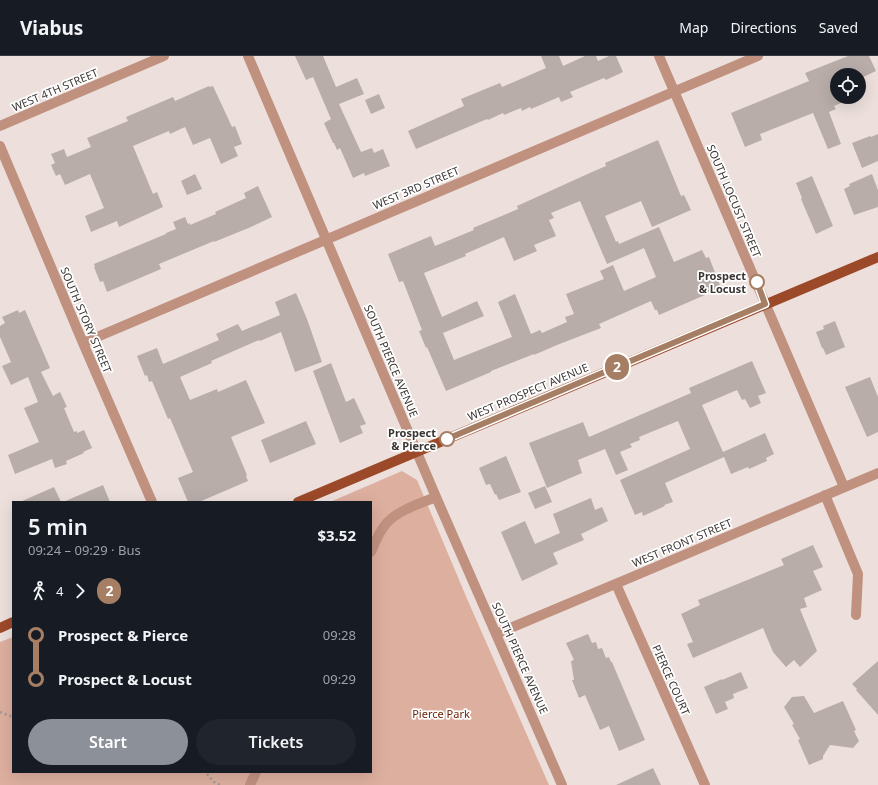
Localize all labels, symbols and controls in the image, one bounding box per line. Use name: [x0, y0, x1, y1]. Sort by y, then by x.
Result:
text: Viabus: [20, 15, 83, 41]
text: Map: [679, 18, 708, 37]
text: Directions: [730, 18, 797, 37]
text: Saved: [819, 18, 858, 37]
street label: WEST 4TH STREET: [9, 65, 100, 114]
map controls: [830, 68, 866, 104]
button: locate: [830, 68, 866, 104]
street label: SOUTH LOCUST STREET: [704, 142, 765, 260]
street label: WEST 3RD STREET: [370, 163, 461, 213]
street label: SOUTH STORY STREET: [57, 265, 116, 375]
place label: Prospect & Locust: [698, 268, 746, 296]
marker: Prospect & Locust: [749, 274, 765, 290]
street label: SOUTH PIERCE AVENUE: [361, 302, 422, 419]
line badge: 2: [604, 354, 630, 380]
text: 2: [613, 357, 621, 376]
street label: WEST PROSPECT AVENUE: [465, 359, 591, 424]
place label: Prospect & Pierce: [388, 425, 436, 453]
marker: Prospect & Pierce: [439, 431, 455, 447]
text: 5 min: [28, 511, 88, 541]
street label: WEST FRONT STREET: [630, 515, 734, 570]
text: $3.52: [317, 525, 356, 545]
text: 09:24 – 09:29 · Bus: [28, 541, 141, 559]
icon: walk: [28, 580, 50, 602]
icon: forward: [69, 580, 91, 602]
text: 2: [105, 581, 113, 600]
text: 4: [56, 582, 63, 600]
street label: SOUTH PIERCE AVENUE: [489, 600, 552, 716]
text: Prospect & Pierce: [58, 625, 188, 645]
text: 09:28: [323, 626, 356, 644]
street label: PIERCE COURT: [649, 642, 694, 717]
text: Prospect & Locust: [58, 669, 192, 689]
text: 09:29: [323, 670, 356, 688]
park label: Pierce Park: [412, 706, 470, 721]
button: Start: [28, 719, 188, 765]
button: Tickets: [196, 719, 356, 765]

